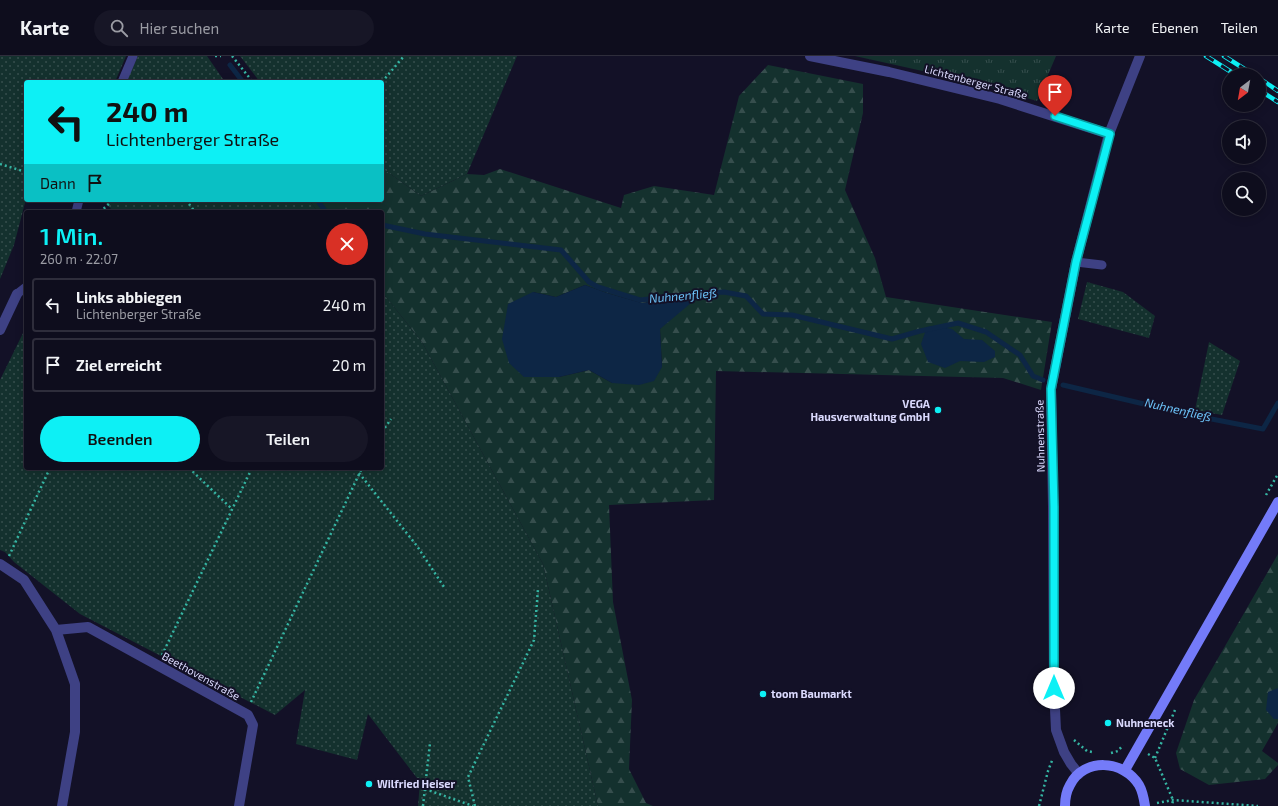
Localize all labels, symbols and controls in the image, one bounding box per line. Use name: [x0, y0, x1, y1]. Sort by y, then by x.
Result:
search box: [94, 10, 374, 46]
text: Karte: [20, 16, 70, 39]
icon: search: [108, 17, 130, 39]
text: Hier suchen: [140, 19, 219, 37]
text: Karte: [1095, 19, 1130, 36]
text: Ebenen: [1152, 19, 1199, 36]
text: Teilen: [1221, 19, 1258, 36]
street label: Lichtenberger Straße: [923, 62, 1029, 102]
north arrow: [1222, 68, 1266, 112]
map controls: [1222, 68, 1266, 216]
pin: [1038, 75, 1072, 116]
icon: arrive: [1044, 81, 1066, 103]
text: 240 m: [106, 94, 189, 128]
icon: left: [40, 96, 92, 148]
button: sound: [1222, 120, 1266, 164]
text: Lichtenberger Straße: [106, 128, 279, 150]
icon: arrive: [84, 172, 106, 194]
button: search: [1222, 172, 1266, 216]
text: Dann: [40, 174, 76, 192]
text: 1 Min.: [40, 221, 103, 250]
button: close: [326, 223, 368, 265]
text: 260 m · 22:07: [40, 251, 118, 267]
water label: Nuhnenfließ: [648, 285, 717, 305]
text: Links abbiegen: [76, 288, 182, 306]
icon: left: [42, 294, 64, 316]
text: 240 m: [323, 296, 366, 314]
text: Lichtenberger Straße: [76, 306, 201, 322]
icon: arrive: [42, 354, 64, 376]
text: Ziel erreicht: [76, 356, 162, 374]
text: 20 m: [332, 356, 366, 374]
water label: Nuhnenfließ: [1144, 395, 1213, 423]
place label: VEGA Hausverwaltung GmbH: [810, 397, 931, 423]
street label: Nuhnenstraße: [1032, 399, 1047, 472]
marker: VEGA Hausverwaltung GmbH: [933, 405, 943, 415]
button: Beenden: [40, 416, 200, 462]
button: Teilen: [208, 416, 368, 462]
street label: Beethovenstraße: [160, 649, 243, 702]
position arrow: [1033, 667, 1075, 709]
place label: toom Baumarkt: [771, 687, 852, 700]
marker: toom Baumarkt: [758, 689, 768, 699]
place label: Nuhneneck: [1116, 716, 1175, 729]
marker: Nuhneneck: [1103, 718, 1113, 728]
place label: Wilfried Heiser: [377, 777, 455, 790]
marker: Wilfried Heiser: [364, 779, 374, 789]

